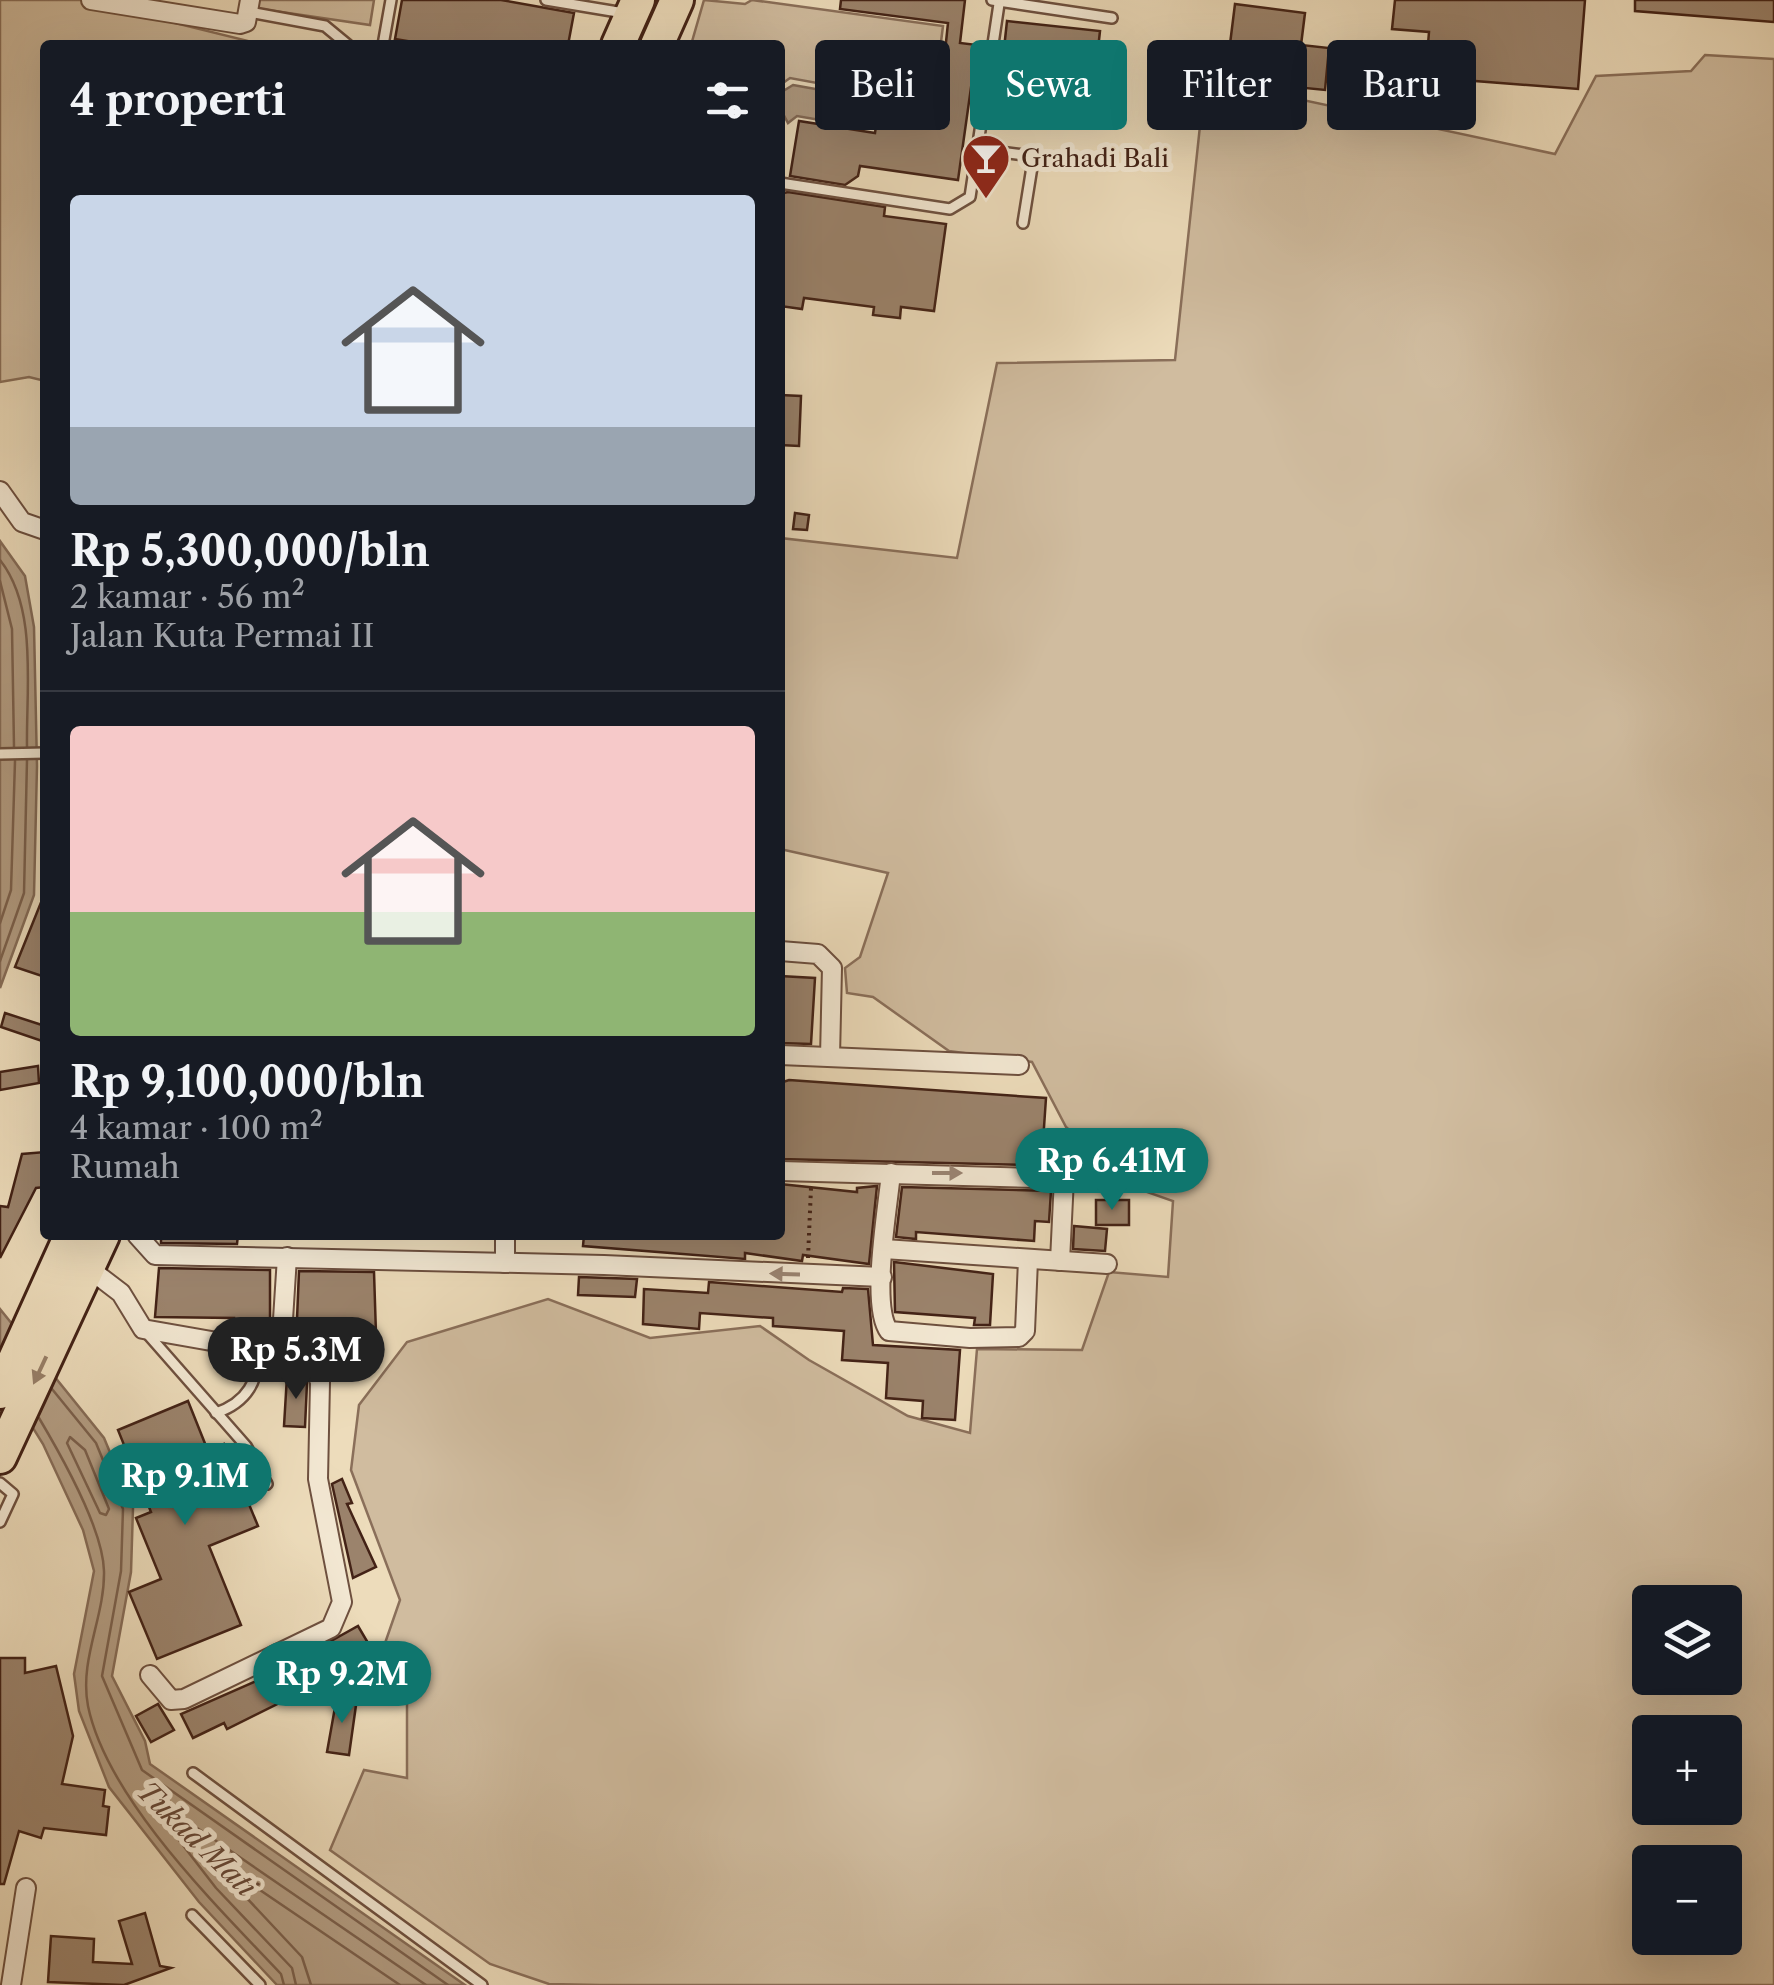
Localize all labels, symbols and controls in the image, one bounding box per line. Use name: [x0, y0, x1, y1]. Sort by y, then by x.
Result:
chip: Beli: [815, 40, 950, 130]
chip: Sewa: [970, 40, 1127, 130]
chip: Filter: [1147, 40, 1307, 130]
chip: Baru: [1327, 40, 1476, 130]
icon: filters: [700, 73, 755, 128]
text: 4 properti: [70, 74, 286, 126]
bar icon: Grahadi Bali: [960, 132, 1012, 200]
place label: Grahadi Bali: [1021, 143, 1169, 174]
icon: home: [323, 260, 503, 440]
text: Rp 5,300,000/bln: [70, 525, 430, 577]
text: 2 kamar · 56 m²: [70, 577, 305, 616]
text: Jalan Kuta Permai II: [70, 616, 374, 655]
icon: home: [323, 791, 503, 971]
text: Rp 9,100,000/bln: [70, 1056, 425, 1108]
text: 4 kamar · 100 m²: [70, 1108, 323, 1147]
pin: Rp 6.41M: [1009, 1128, 1215, 1213]
text: Rp 6.41M: [1037, 1141, 1187, 1180]
text: Rumah: [70, 1147, 180, 1186]
one-way arrow: [932, 1165, 964, 1181]
one-way arrow: [768, 1265, 800, 1281]
pin: Rp 5.3M: [204, 1317, 388, 1402]
text: Rp 5.3M: [230, 1330, 362, 1369]
one-way arrow: [32, 1355, 48, 1385]
pin: Rp 9.1M: [93, 1443, 277, 1528]
text: Rp 9.1M: [120, 1456, 250, 1495]
map controls: [1632, 1585, 1742, 1955]
button: layers: [1632, 1585, 1742, 1695]
pin: Rp 9.2M: [250, 1641, 434, 1726]
text: Rp 9.2M: [275, 1654, 409, 1693]
button: +: [1632, 1715, 1742, 1825]
water label: Tukad Mati: [131, 1774, 265, 1905]
button: −: [1632, 1845, 1742, 1955]

